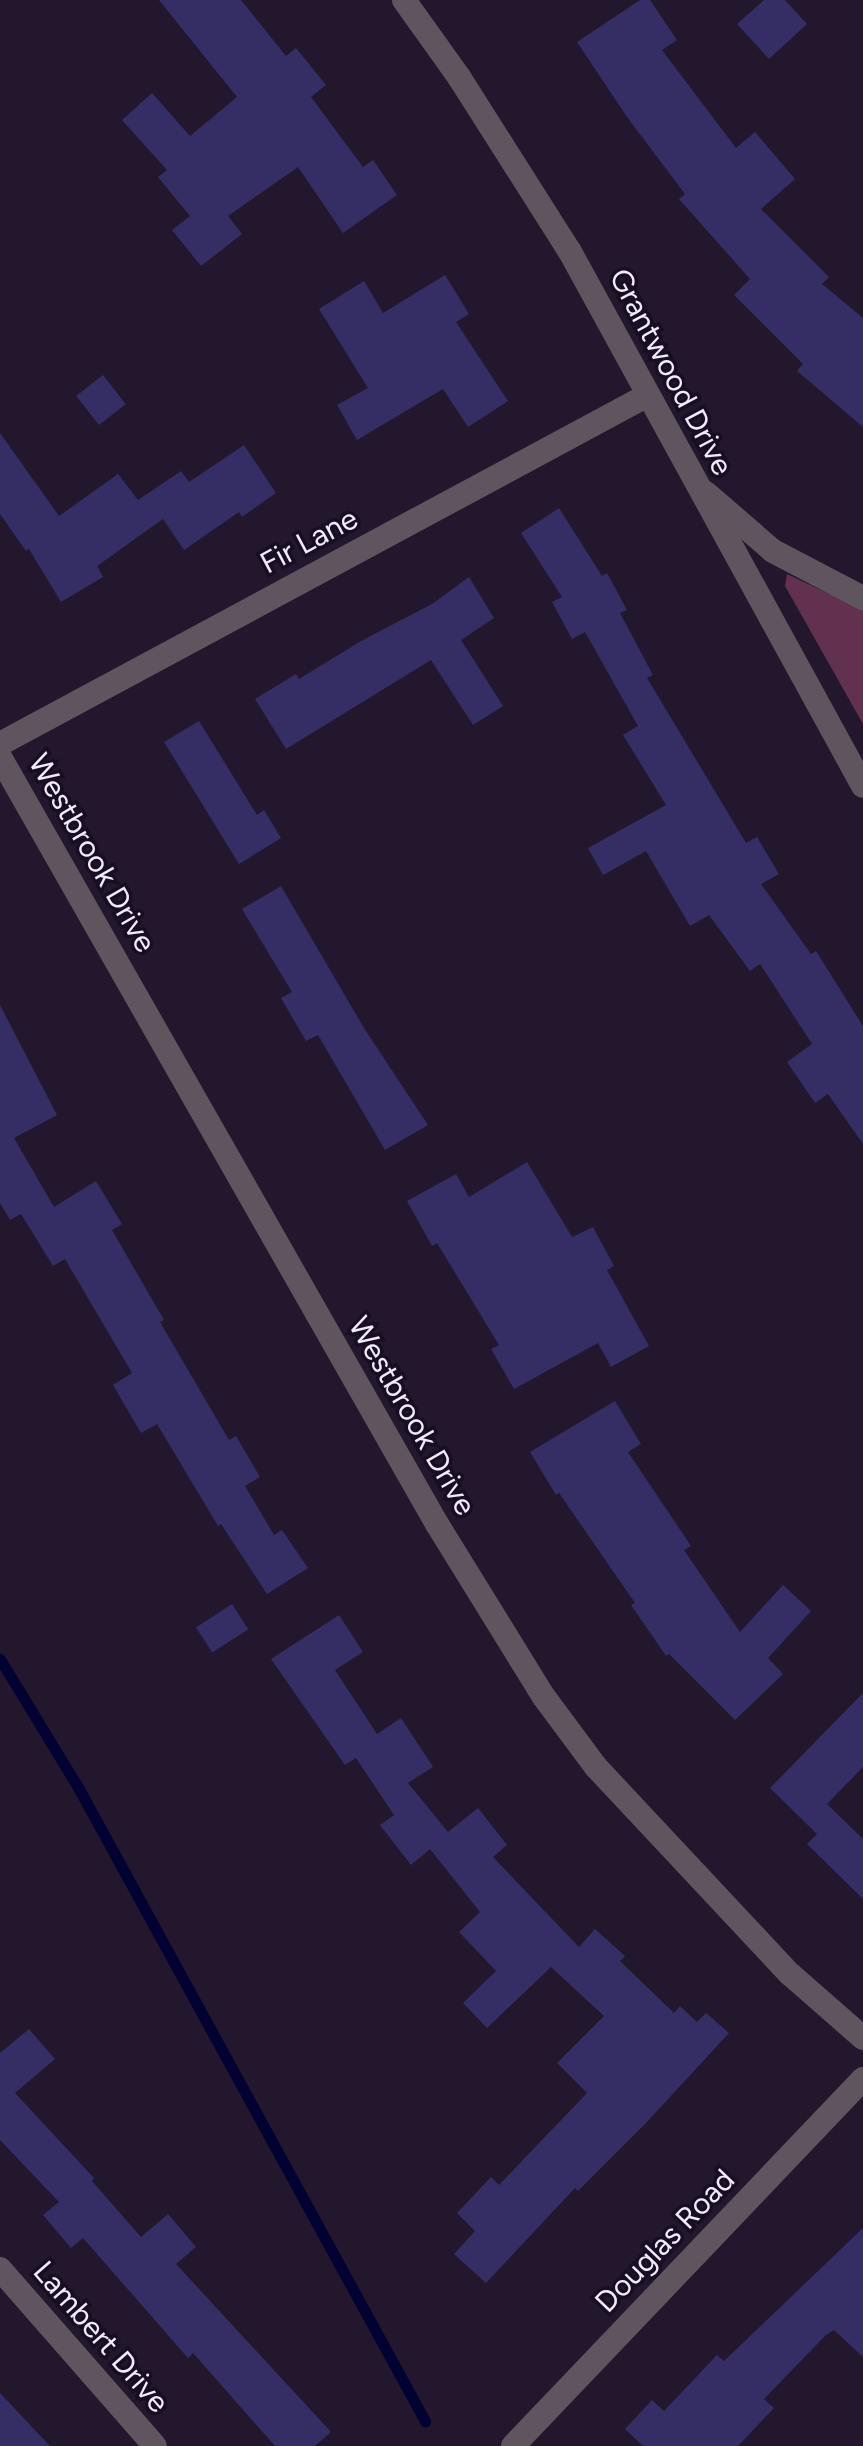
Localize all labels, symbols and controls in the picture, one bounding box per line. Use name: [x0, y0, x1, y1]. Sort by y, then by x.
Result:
street label: Grantwood Drive: [601, 263, 741, 481]
street label: Fir Lane: [254, 501, 364, 581]
street label: Westbrook Drive: [21, 747, 163, 959]
street label: Westbrook Drive: [341, 1310, 483, 1522]
street label: Douglas Road: [588, 2162, 742, 2320]
street label: Lambert Drive: [26, 2254, 176, 2420]

